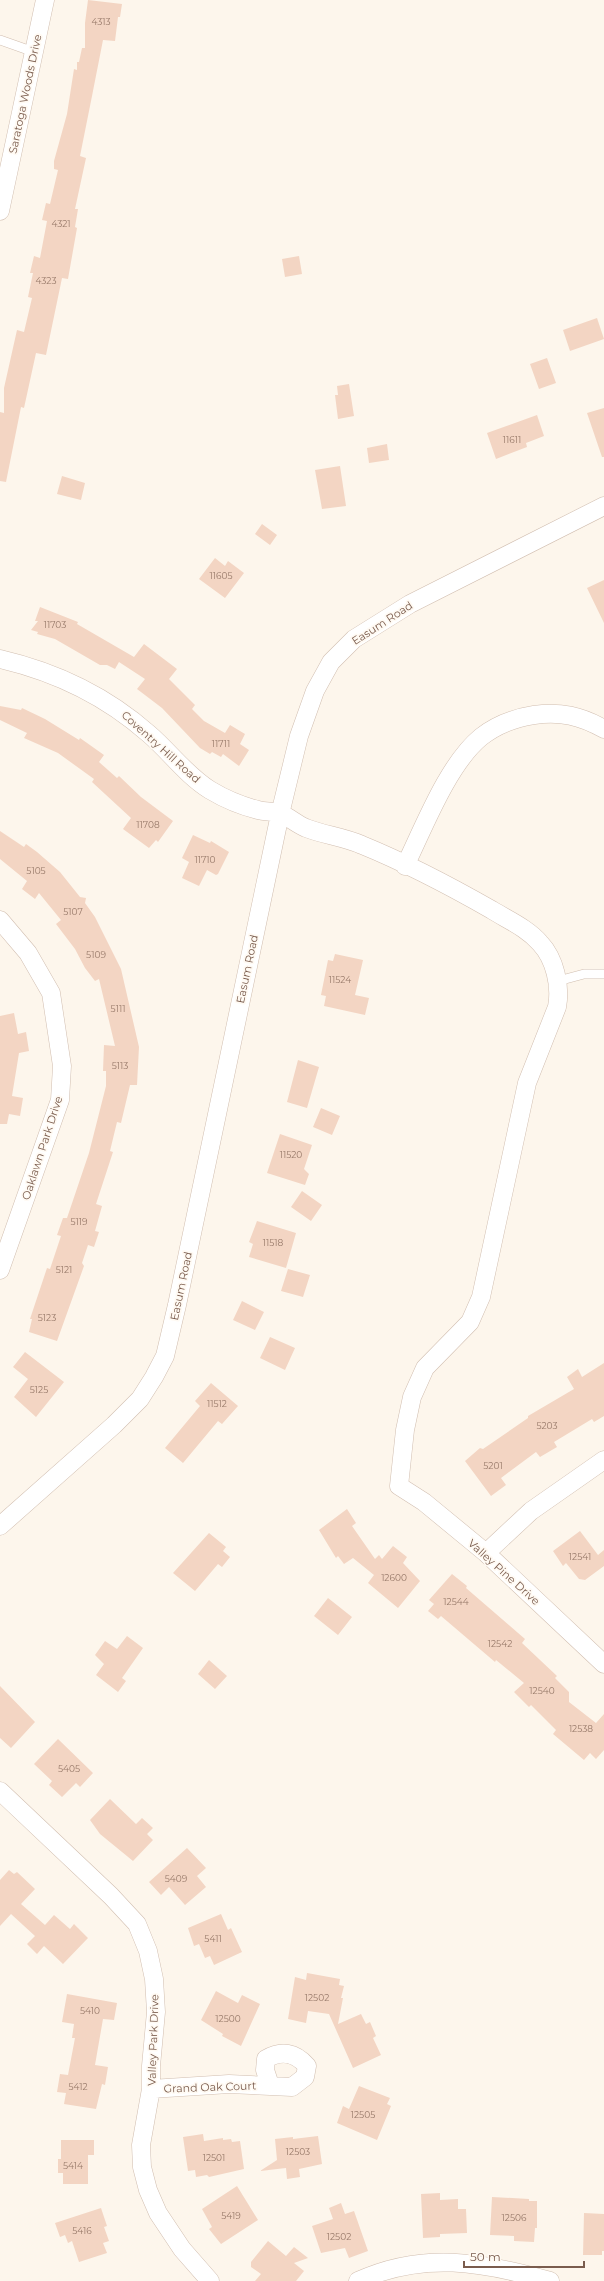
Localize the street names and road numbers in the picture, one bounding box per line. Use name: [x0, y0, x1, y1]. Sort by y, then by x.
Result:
street label: Saratoga Woods Drive: [6, 33, 45, 155]
street label: Easum Road: [349, 598, 415, 648]
street label: Coventry Hill Road: [119, 708, 203, 786]
street label: Easum Road: [233, 933, 261, 1005]
street label: Oaklawn Park Drive: [19, 1094, 66, 1202]
street label: Easum Road: [167, 1250, 195, 1322]
street label: Valley Pine Drive: [465, 1536, 543, 1608]
street label: Valley Park Drive: [144, 1994, 162, 2086]
street label: Grand Oak Court: [163, 2078, 257, 2096]

